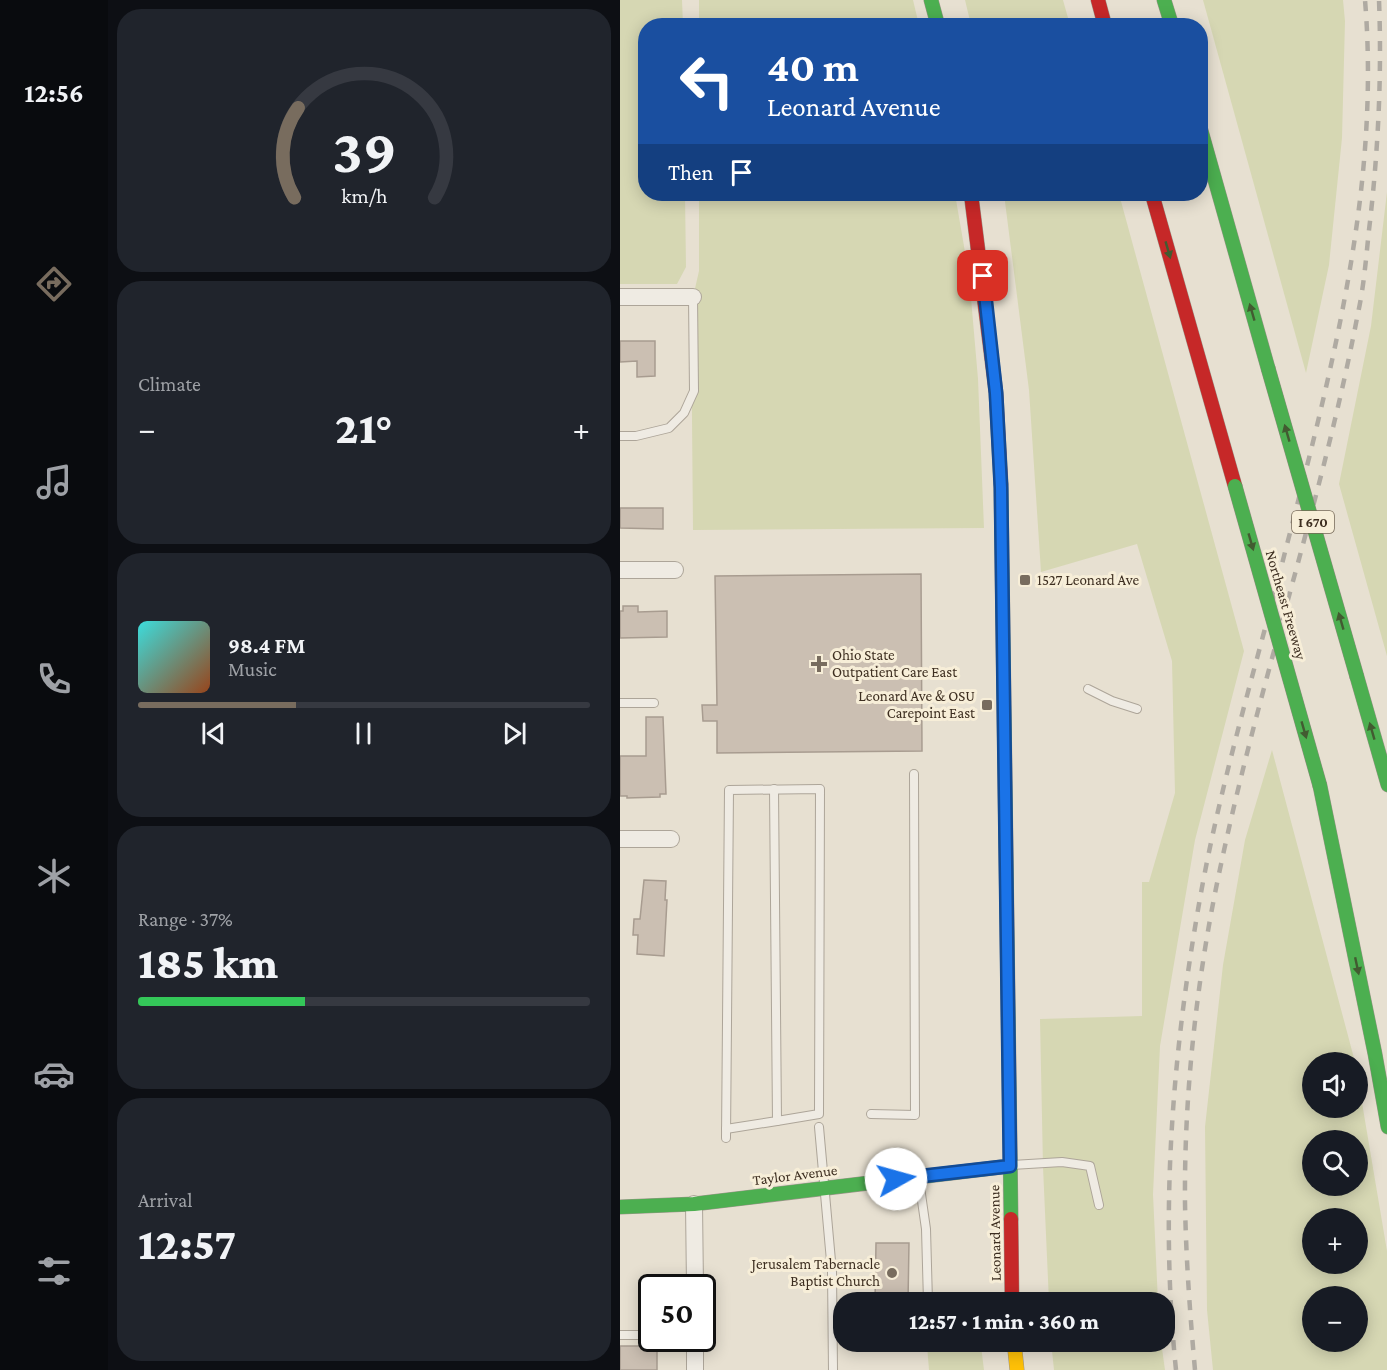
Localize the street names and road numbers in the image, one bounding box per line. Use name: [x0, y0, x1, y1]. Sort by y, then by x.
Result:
road number: I 670: [1292, 511, 1334, 533]
street label: Northeast Freeway: [1262, 548, 1309, 662]
street label: Taylor Avenue: [752, 1162, 839, 1189]
street label: Leonard Avenue: [986, 1184, 1004, 1281]

